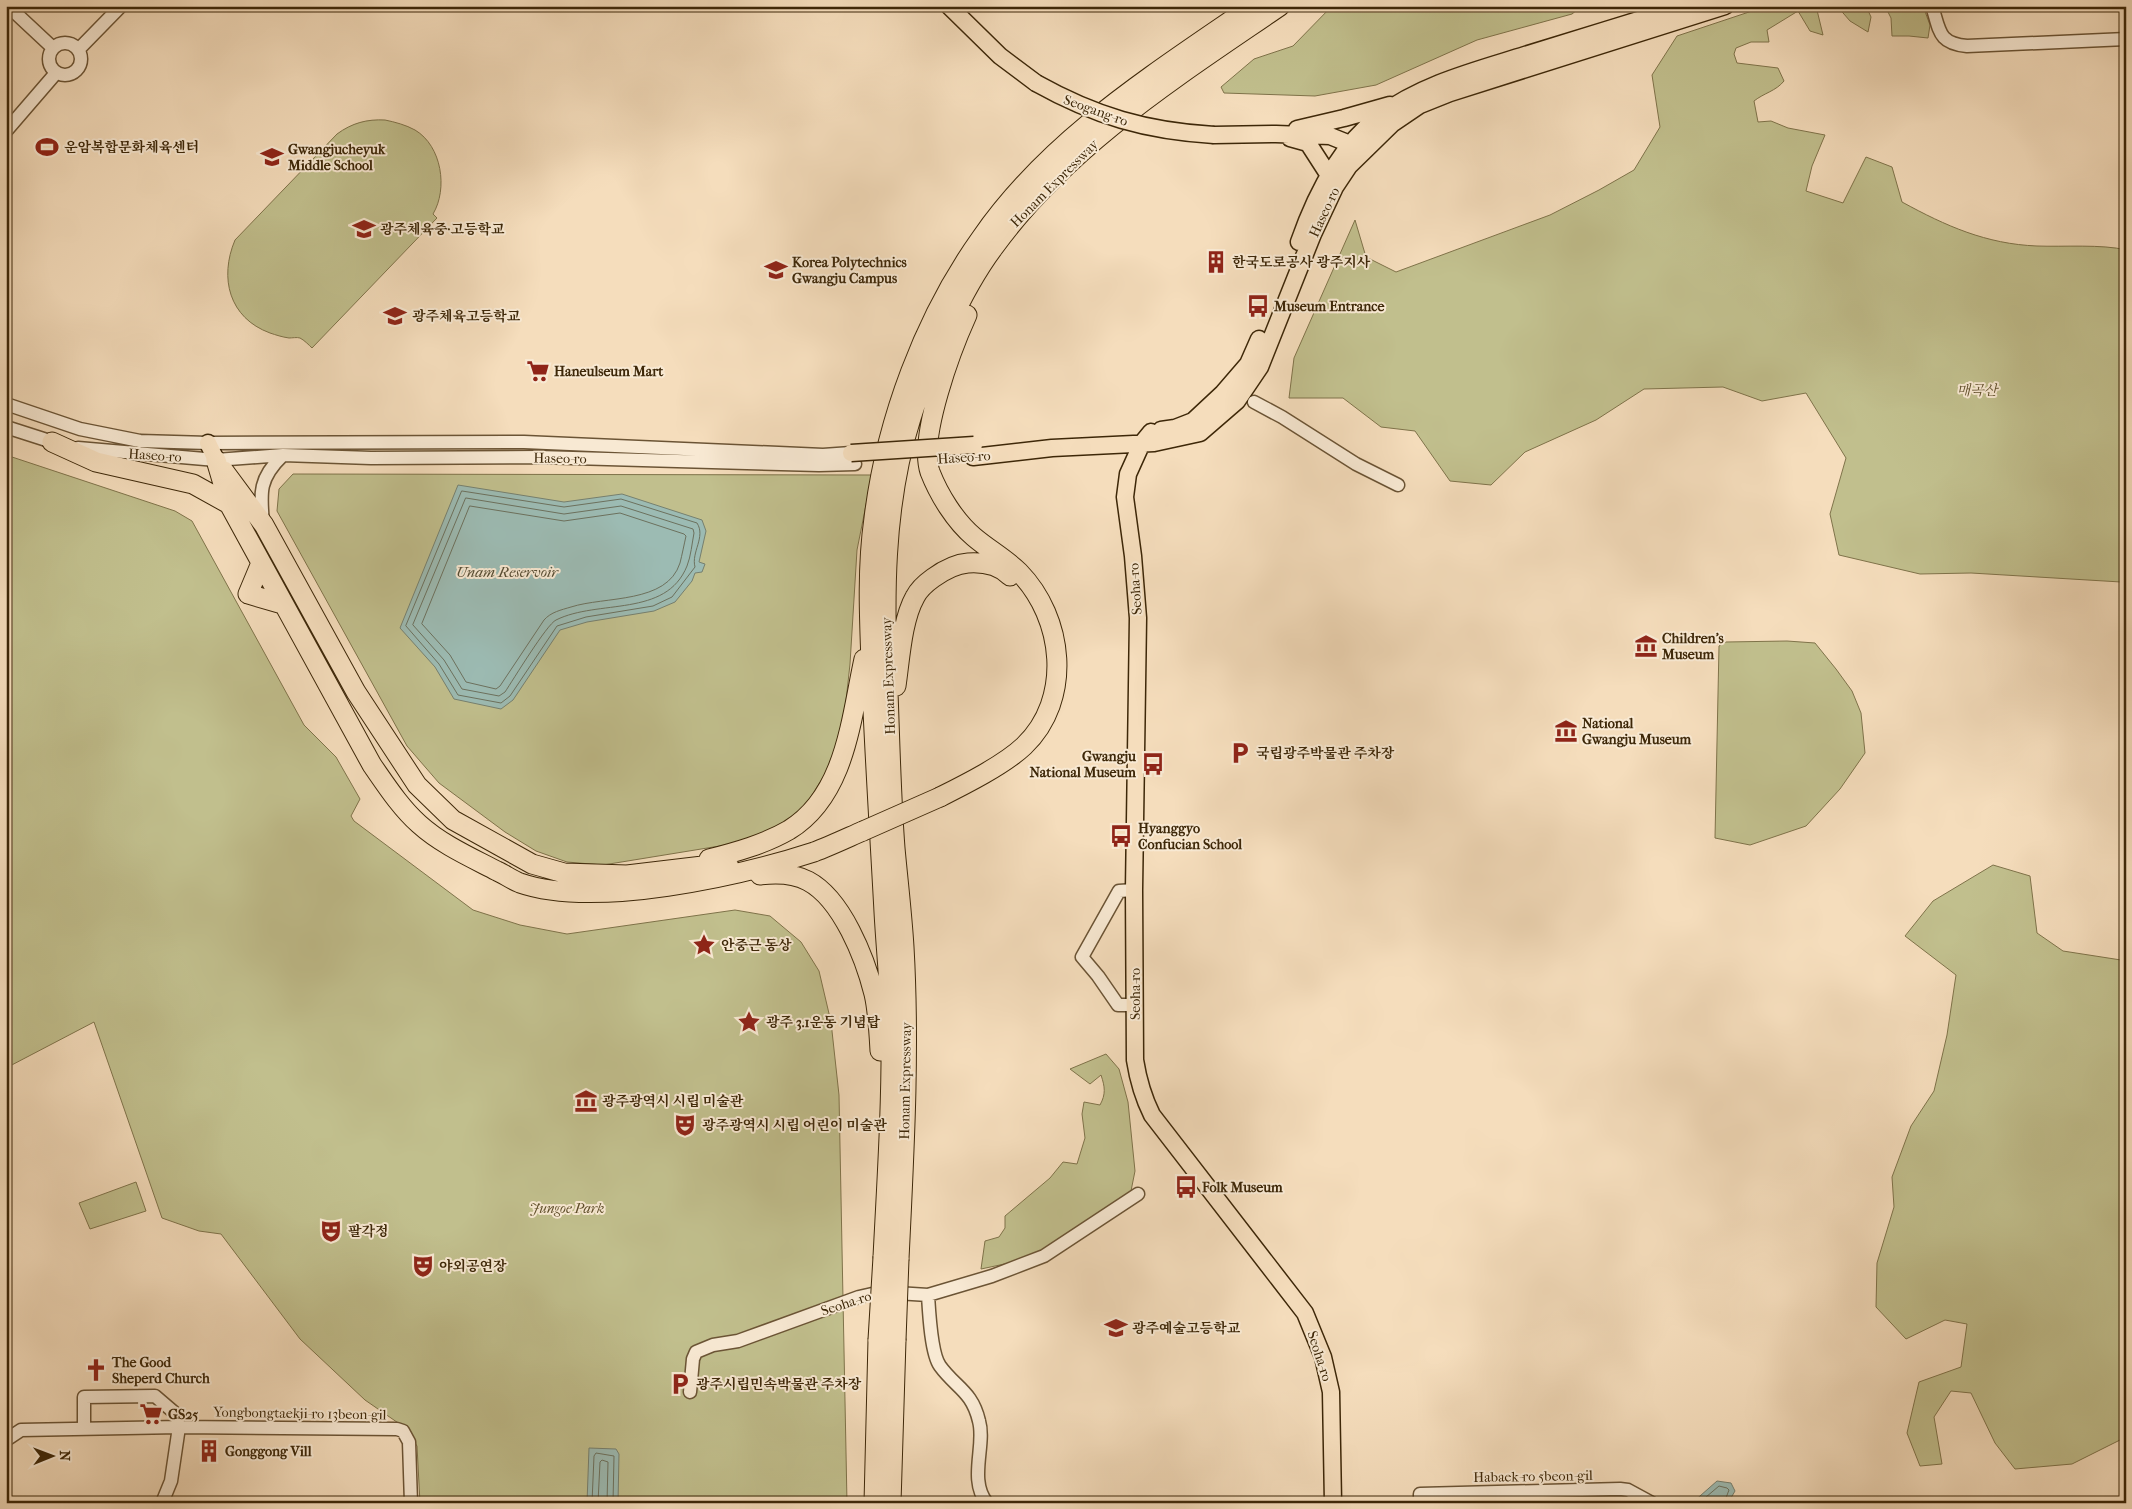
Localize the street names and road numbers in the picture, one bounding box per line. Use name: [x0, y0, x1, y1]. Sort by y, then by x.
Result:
street label: Seogang-ro: [1061, 91, 1130, 130]
street label: Honam Expressway: [1007, 135, 1102, 231]
street label: Haseo-ro: [1305, 184, 1343, 240]
street label: Haseo-ro: [128, 445, 182, 466]
street label: Haseo-ro: [937, 447, 991, 468]
street label: Haseo-ro: [533, 450, 587, 467]
street label: Seoha-ro: [1125, 562, 1146, 616]
street label: Honam Expressway: [878, 616, 899, 735]
street label: Seoha-ro: [1127, 968, 1144, 1020]
street label: Honam Expressway: [896, 1022, 915, 1140]
street label: Seoha-ro: [819, 1287, 874, 1320]
street label: Seoha-ro: [1303, 1329, 1336, 1384]
street label: Yongbongtaekji-ro 13beon-gil: [212, 1403, 387, 1424]
street label: Habaek-ro 5beon-gil: [1473, 1467, 1593, 1486]

